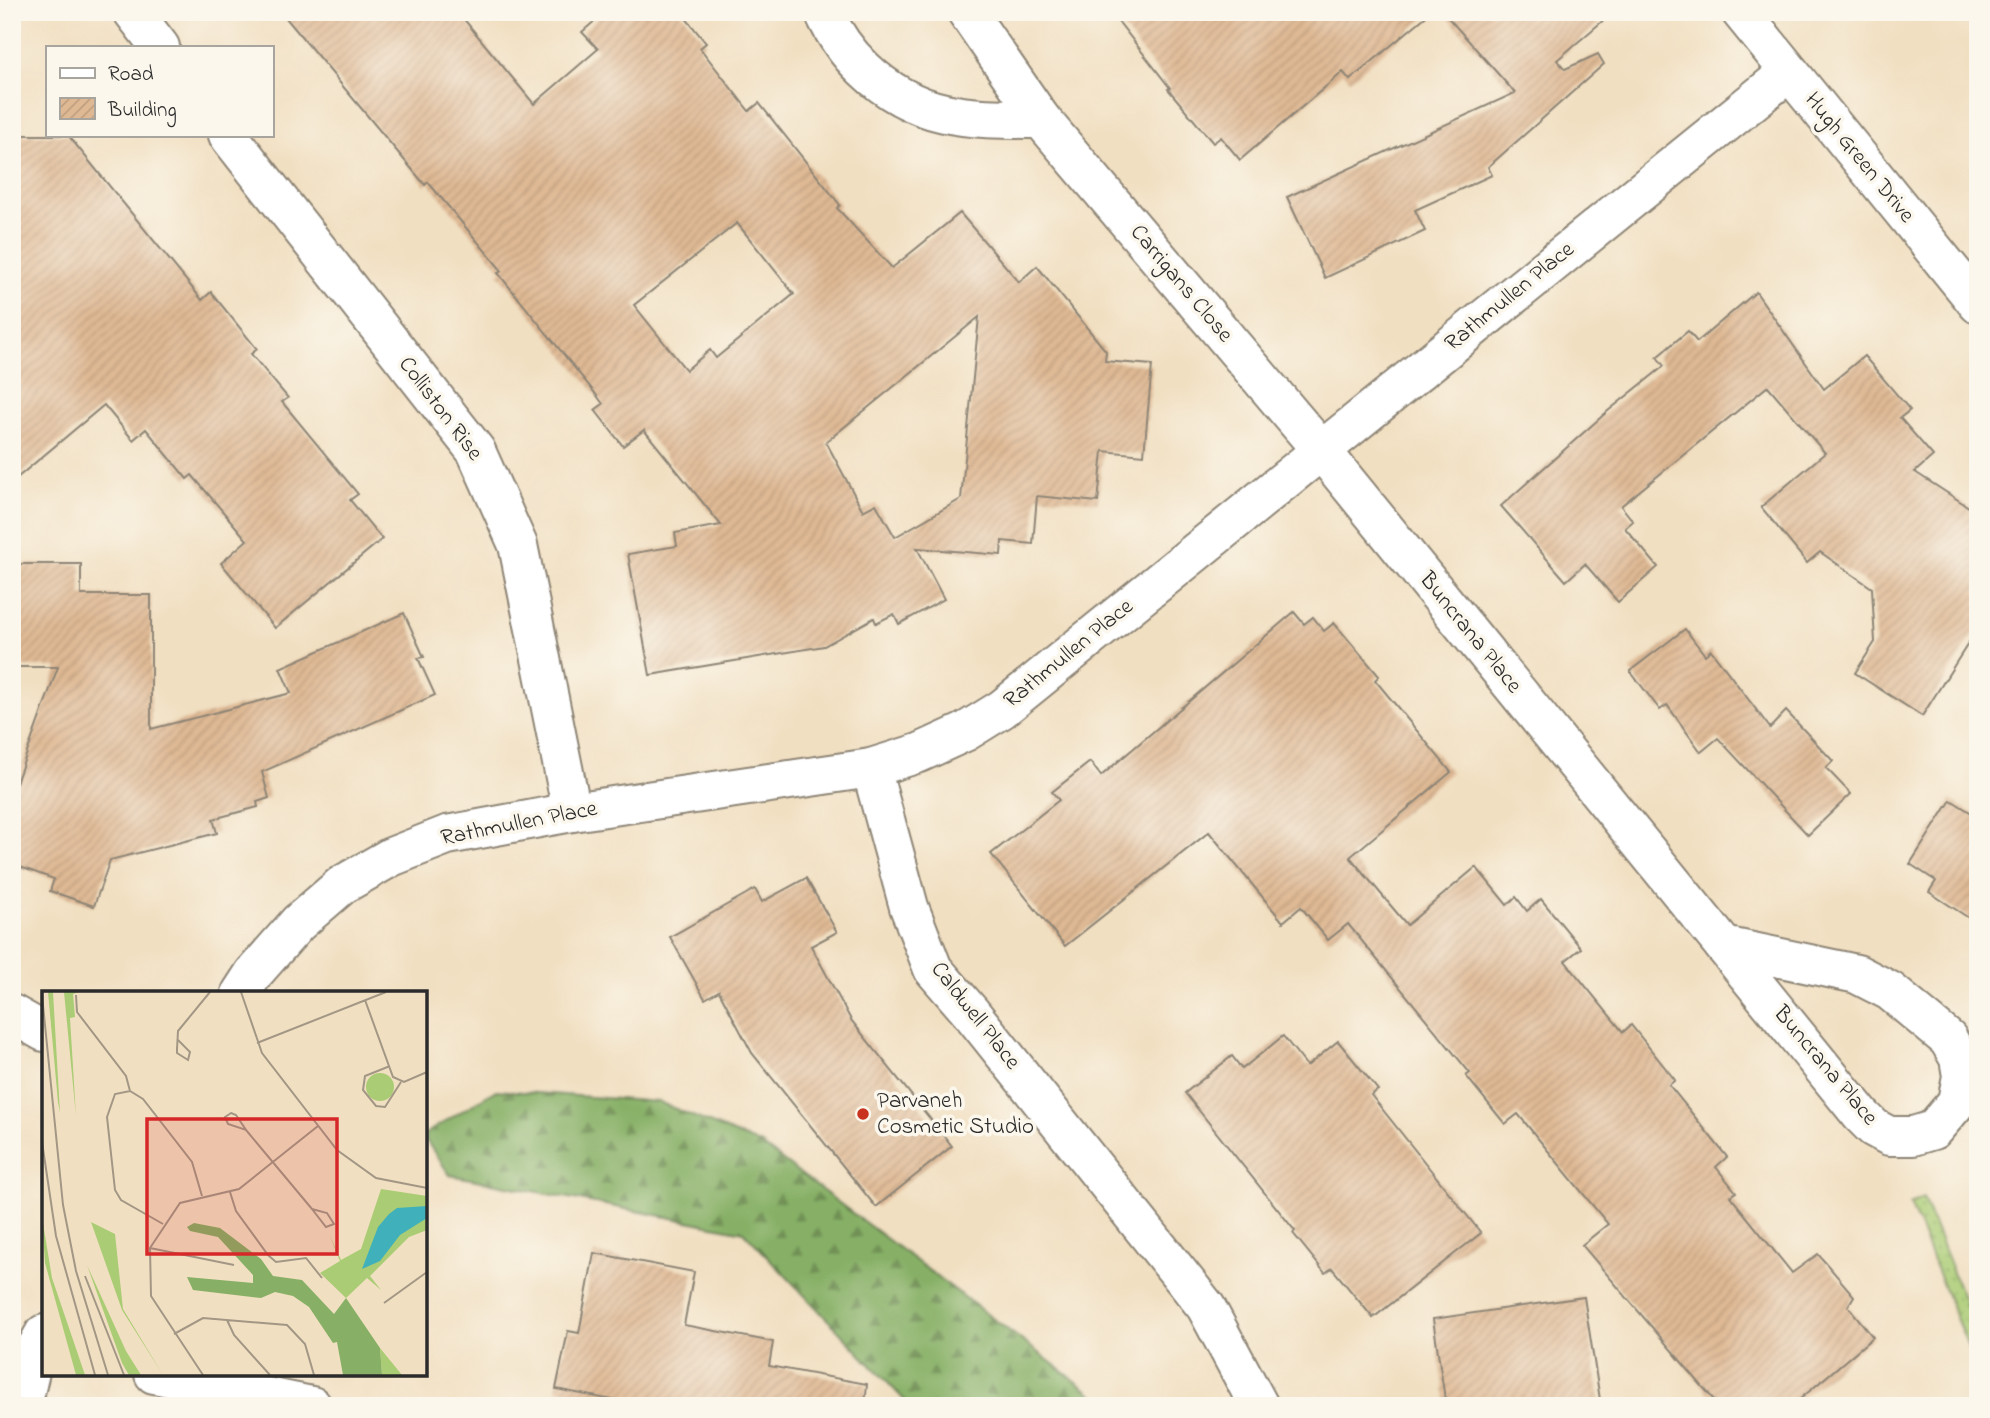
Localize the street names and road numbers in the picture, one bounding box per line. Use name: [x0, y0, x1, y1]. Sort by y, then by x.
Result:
street label: Hugh Green Drive: [1795, 86, 1923, 232]
street label: Carrigans Close: [1121, 218, 1241, 351]
street label: Rathmullen Place: [1438, 234, 1583, 360]
street label: Colliston Rise: [390, 350, 491, 469]
street label: Buncrana Place: [1410, 564, 1530, 701]
street label: Rathmullen Place: [997, 591, 1142, 717]
street label: Rathmullen Place: [438, 793, 601, 855]
street label: Caldwell Place: [922, 955, 1028, 1078]
street label: Buncrana Place: [1764, 998, 1886, 1134]

